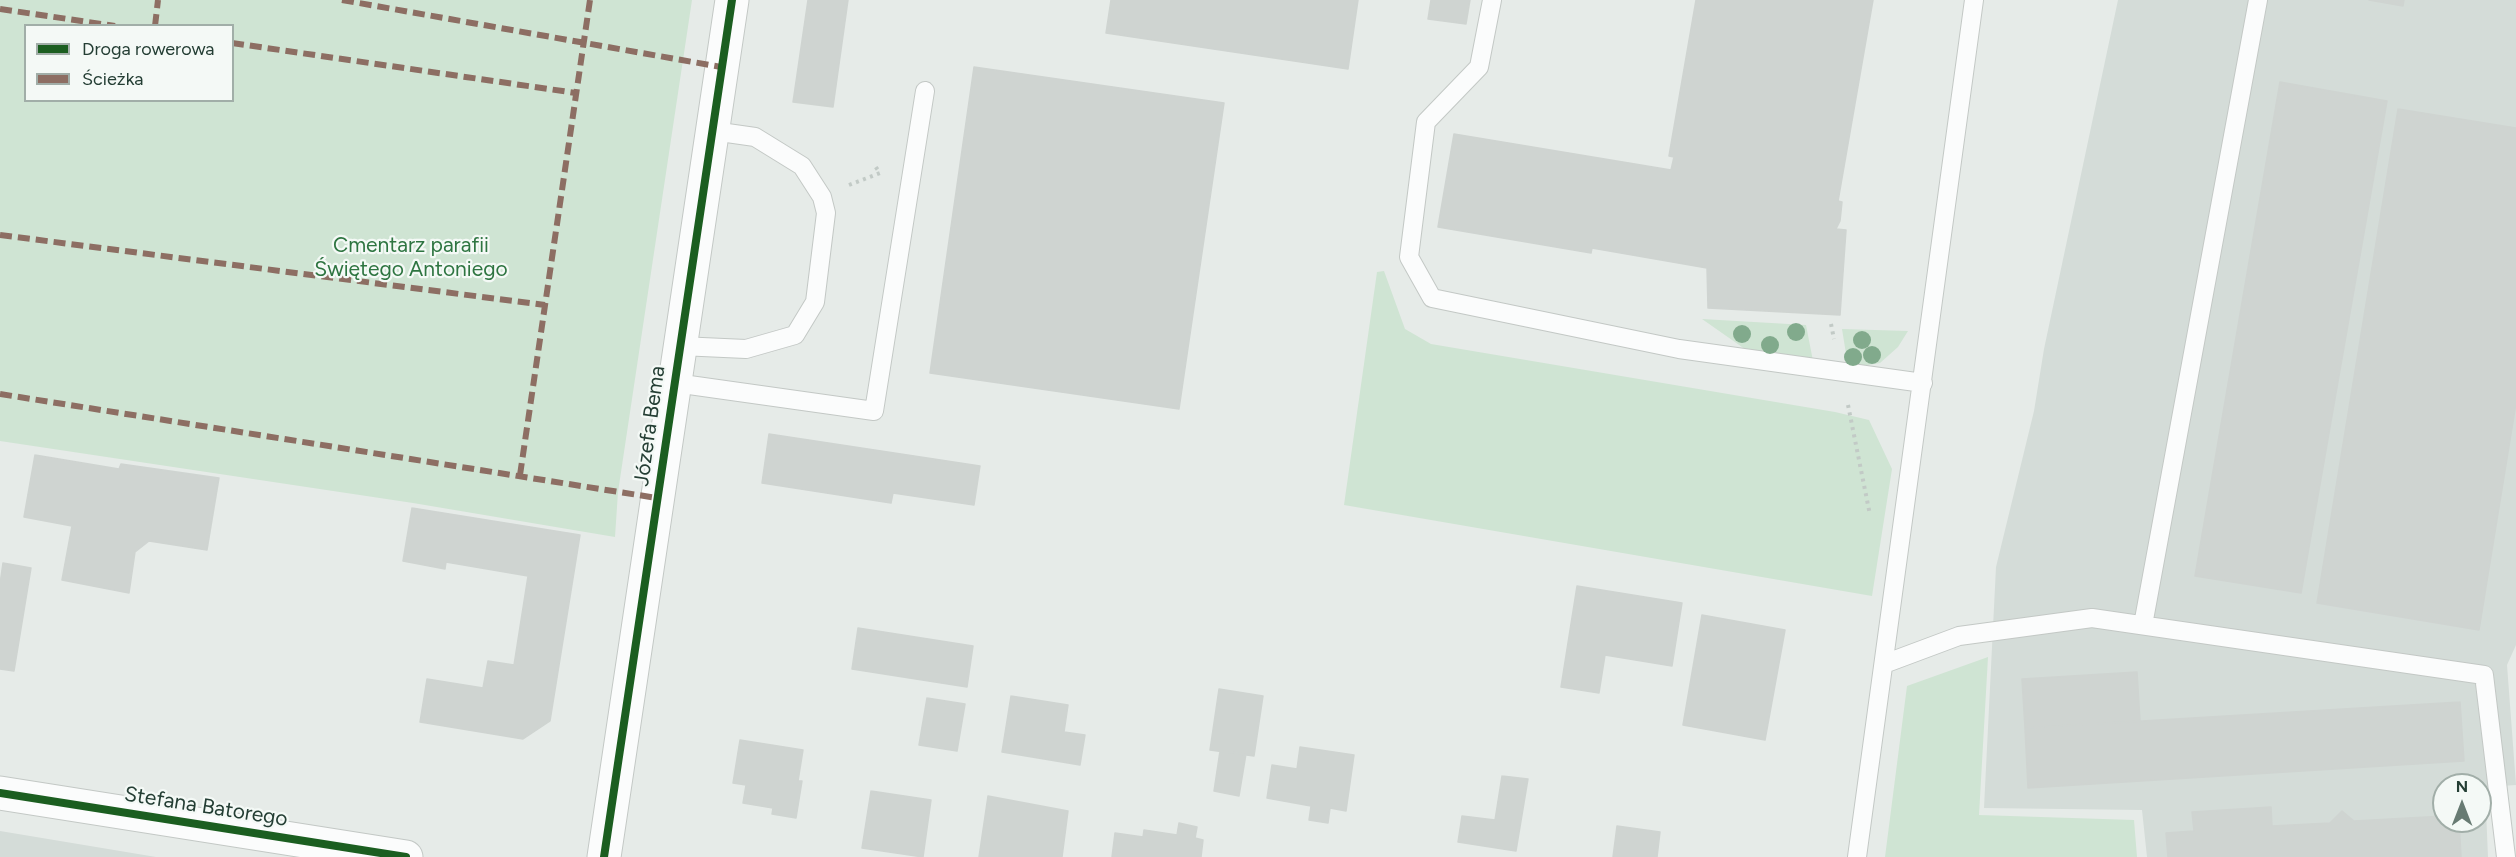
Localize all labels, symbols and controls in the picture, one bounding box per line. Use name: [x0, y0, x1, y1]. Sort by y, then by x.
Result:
legend: [24, 24, 234, 102]
text: Droga rowerowa: [82, 38, 214, 60]
text: Ścieżka: [82, 68, 143, 90]
park label: Cmentarz parafii Świętego Antoniego: [314, 233, 508, 283]
street label: Józefa Bema: [629, 364, 671, 488]
north arrow: [2432, 773, 2492, 833]
text: N: [2456, 777, 2468, 796]
street label: Stefana Batorego: [123, 782, 289, 832]

